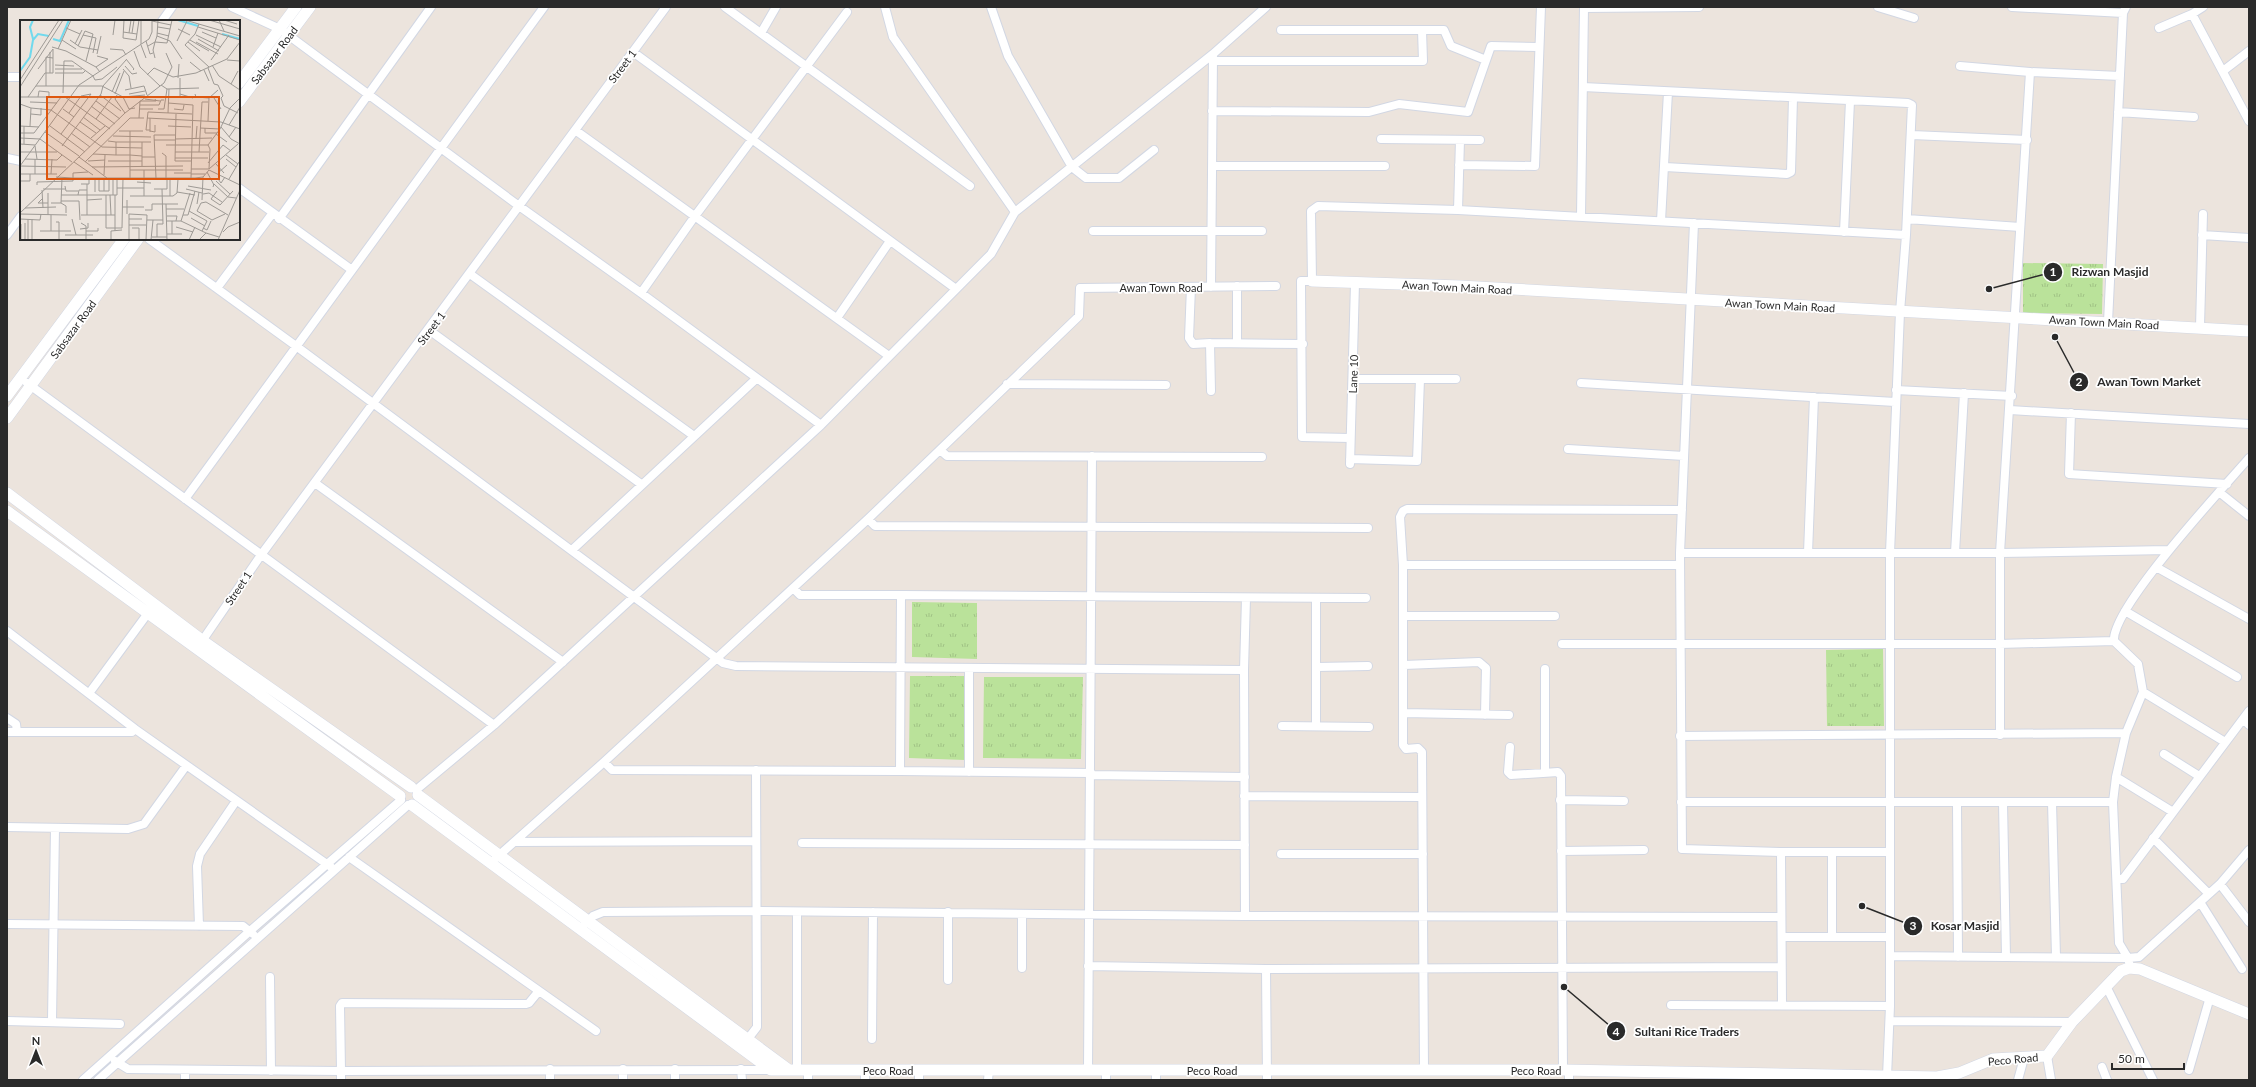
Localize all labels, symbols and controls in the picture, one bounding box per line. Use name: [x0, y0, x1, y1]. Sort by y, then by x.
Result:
inset map: [20, 20, 240, 240]
street label: Sabsazar Road: [248, 23, 300, 87]
street label: Street 1: [605, 47, 639, 85]
callout: Rizwan Masjid: [2043, 260, 2156, 284]
text: 1: [2050, 264, 2057, 279]
text: Rizwan Masjid: [2072, 264, 2149, 279]
street label: Awan Town Main Road: [1402, 278, 1512, 296]
street label: Awan Town Road: [1119, 281, 1203, 294]
street label: Awan Town Main Road: [1725, 296, 1835, 314]
street label: Sabsazar Road: [47, 297, 99, 361]
street label: Street 1: [414, 309, 448, 347]
street label: Awan Town Main Road: [2049, 313, 2159, 331]
street label: Lane 10: [1346, 354, 1360, 394]
callout: Awan Town Market: [2069, 370, 2209, 394]
text: 2: [2076, 374, 2083, 389]
text: Awan Town Market: [2096, 374, 2201, 389]
street label: Street 1: [222, 569, 254, 607]
callout: Kosar Masjid: [1903, 914, 2008, 938]
text: 3: [1910, 918, 1917, 933]
text: Kosar Masjid: [1931, 918, 2000, 933]
callout: Sultani Rice Traders: [1606, 1019, 1747, 1043]
text: 4: [1613, 1024, 1620, 1039]
text: Sultani Rice Traders: [1635, 1024, 1739, 1039]
north arrow: [16, 1031, 56, 1071]
text: N: [32, 1034, 40, 1047]
scale bar: [2112, 1045, 2184, 1071]
street label: Peco Road: [1987, 1050, 2039, 1068]
text: 50 m: [2118, 1051, 2145, 1066]
street label: Peco Road: [863, 1064, 913, 1077]
street label: Peco Road: [1187, 1064, 1237, 1077]
street label: Peco Road: [1511, 1064, 1561, 1077]

